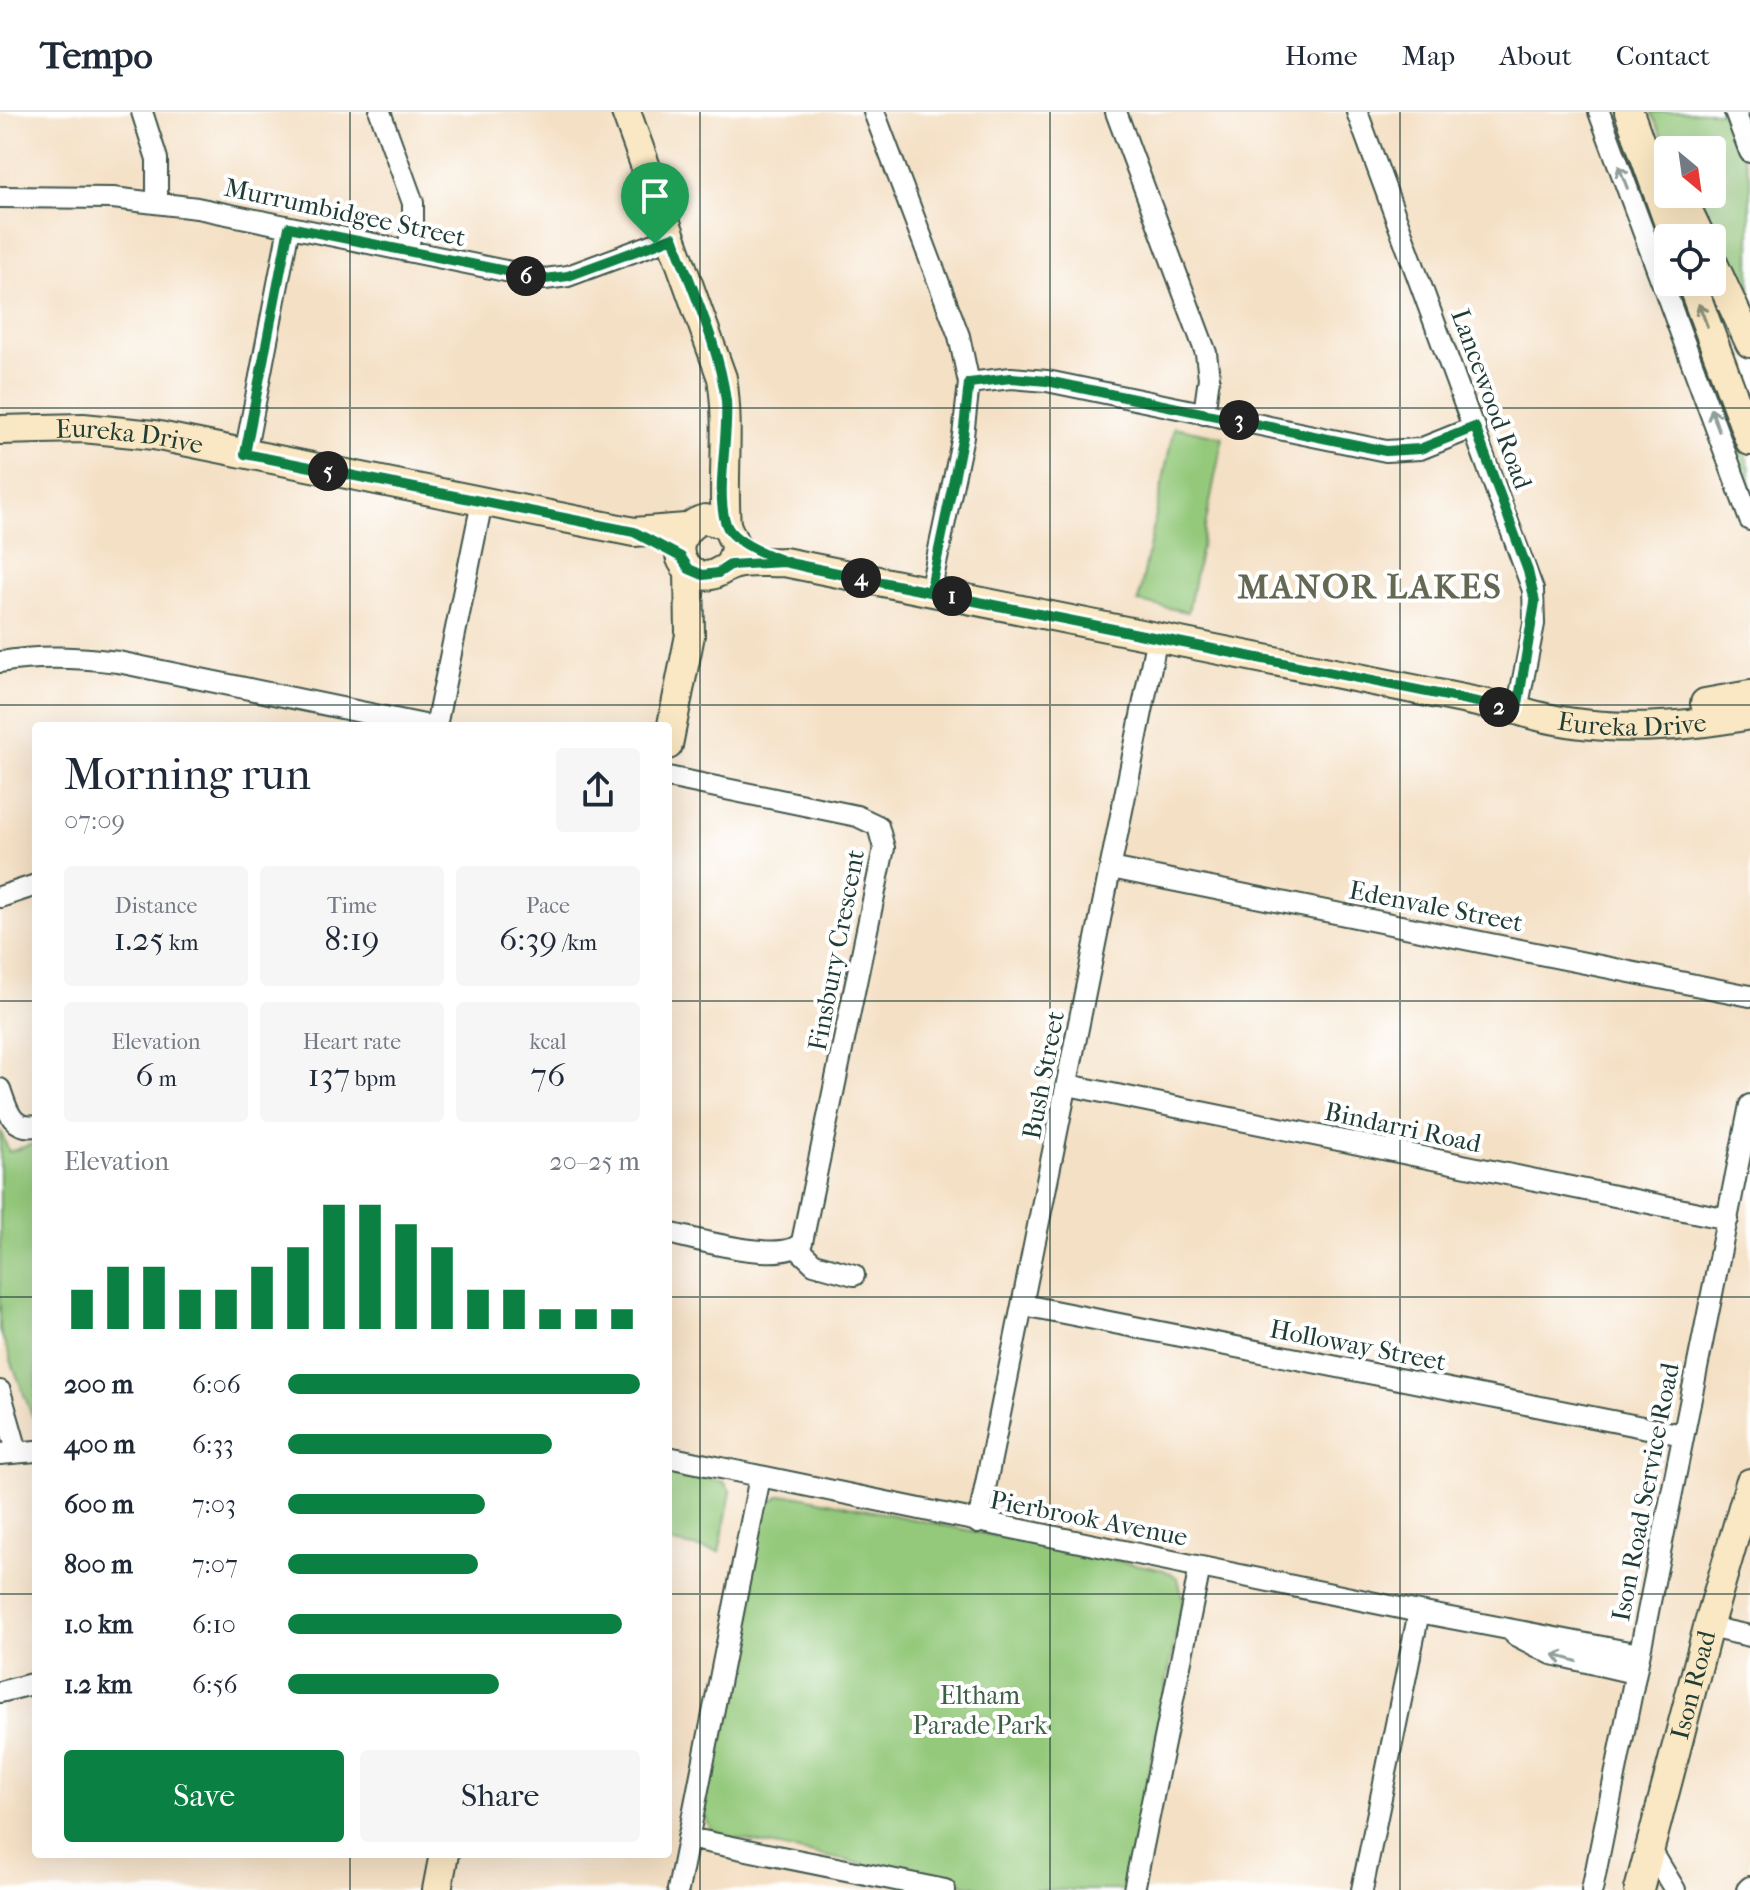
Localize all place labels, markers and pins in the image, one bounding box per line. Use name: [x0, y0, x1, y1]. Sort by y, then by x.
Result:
pin: [621, 162, 689, 244]
pin: 6: [506, 256, 546, 296]
pin: 3: [1219, 400, 1259, 440]
pin: 5: [308, 451, 348, 491]
pin: 4: [841, 558, 881, 598]
pin: 1: [932, 576, 972, 616]
pin: 2: [1479, 687, 1519, 727]

